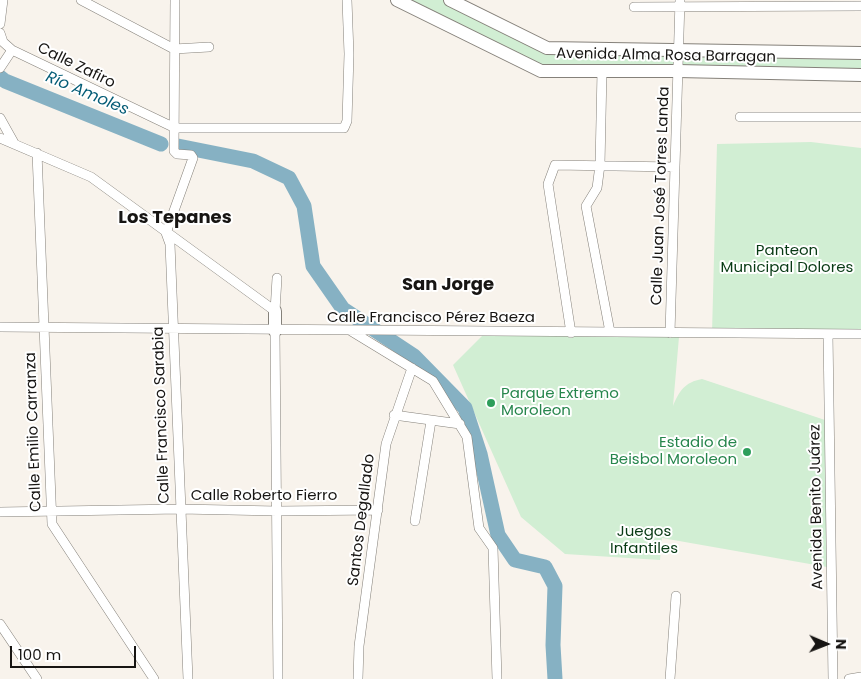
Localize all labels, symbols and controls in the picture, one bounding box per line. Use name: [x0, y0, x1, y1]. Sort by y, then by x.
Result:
street label: Calle Zafiro: [34, 39, 118, 93]
street label: Avenida Alma Rosa Barragan: [556, 45, 776, 67]
water label: Río Amoles: [43, 68, 131, 120]
street label: Calle Juan José Torres Landa: [648, 86, 674, 306]
district label: Los Tepanes: [118, 207, 232, 229]
park label: Panteon Municipal Dolores: [721, 242, 853, 277]
district label: San Jorge: [402, 274, 494, 296]
street label: Calle Francisco Pérez Baeza: [327, 309, 535, 327]
street label: Calle Francisco Sarabia: [150, 326, 174, 504]
street label: Calle Emilio Carranza: [22, 352, 46, 512]
place label: Parque Extremo Moroleon: [501, 385, 619, 420]
marker: Parque Extremo Moroleon: [485, 397, 497, 409]
street label: Avenida Benito Juárez: [807, 424, 827, 590]
place label: Estadio de Beisbol Moroleon: [610, 434, 737, 469]
marker: Estadio de Beisbol Moroleon: [741, 446, 753, 458]
street label: Santos Degallado: [345, 453, 379, 587]
street label: Calle Roberto Fierro: [191, 487, 337, 505]
park label: Juegos Infantiles: [610, 523, 678, 558]
north arrow: [801, 619, 851, 669]
scale bar: [12, 636, 139, 668]
text: N: [831, 639, 851, 650]
text: 100 m: [18, 644, 61, 665]

